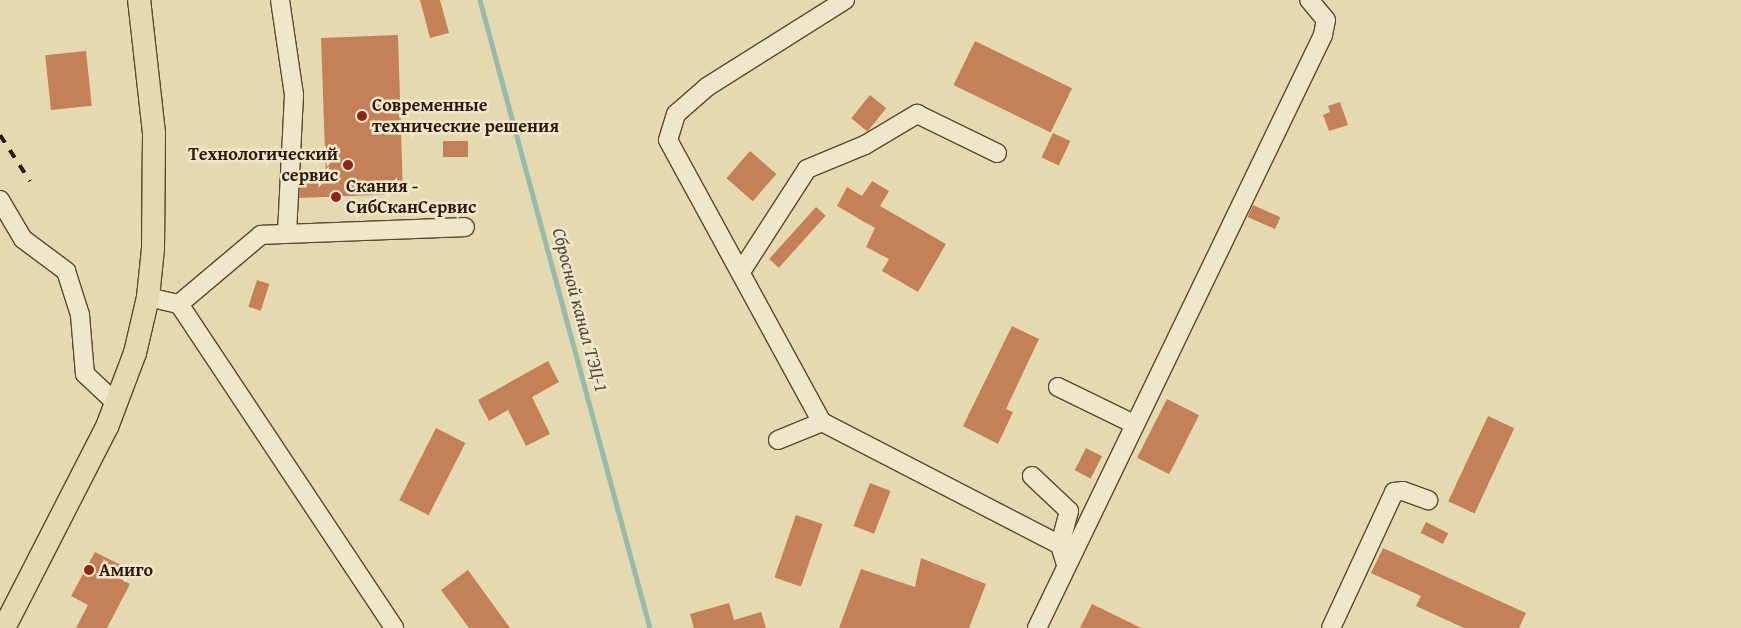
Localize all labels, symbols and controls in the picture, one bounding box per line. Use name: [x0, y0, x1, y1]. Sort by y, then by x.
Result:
place label: Современные технические решения: [372, 95, 559, 138]
marker: Современные технические решения: [356, 110, 368, 122]
place label: Технологический сервис: [188, 144, 338, 186]
marker: Технологический сервис: [342, 159, 354, 171]
place label: Скания - СибСканСервис: [346, 176, 476, 218]
marker: Скания - СибСканСервис: [330, 191, 342, 203]
water label: Сбросной канал ТЭЦ-1: [547, 225, 613, 395]
place label: Амиго: [99, 559, 153, 581]
marker: Амиго: [83, 564, 95, 576]

